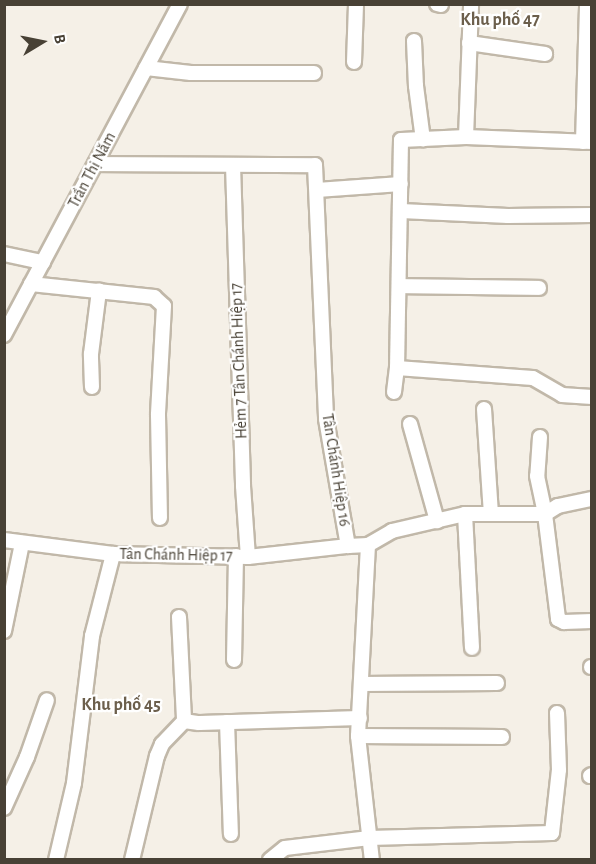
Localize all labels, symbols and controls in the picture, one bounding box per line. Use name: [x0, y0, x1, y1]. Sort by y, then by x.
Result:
district label: Khu phố 47: [460, 9, 540, 31]
north arrow: [12, 12, 72, 72]
text: B: [51, 33, 68, 45]
street label: Trần Thị Năm: [64, 129, 120, 211]
street label: Hẻm 7 Tân Chánh Hiệp 17: [227, 283, 251, 439]
street label: Tân Chánh Hiệp 16: [318, 412, 354, 528]
street label: Tân Chánh Hiệp 17: [119, 544, 233, 566]
district label: Khu phố 45: [81, 694, 161, 716]

